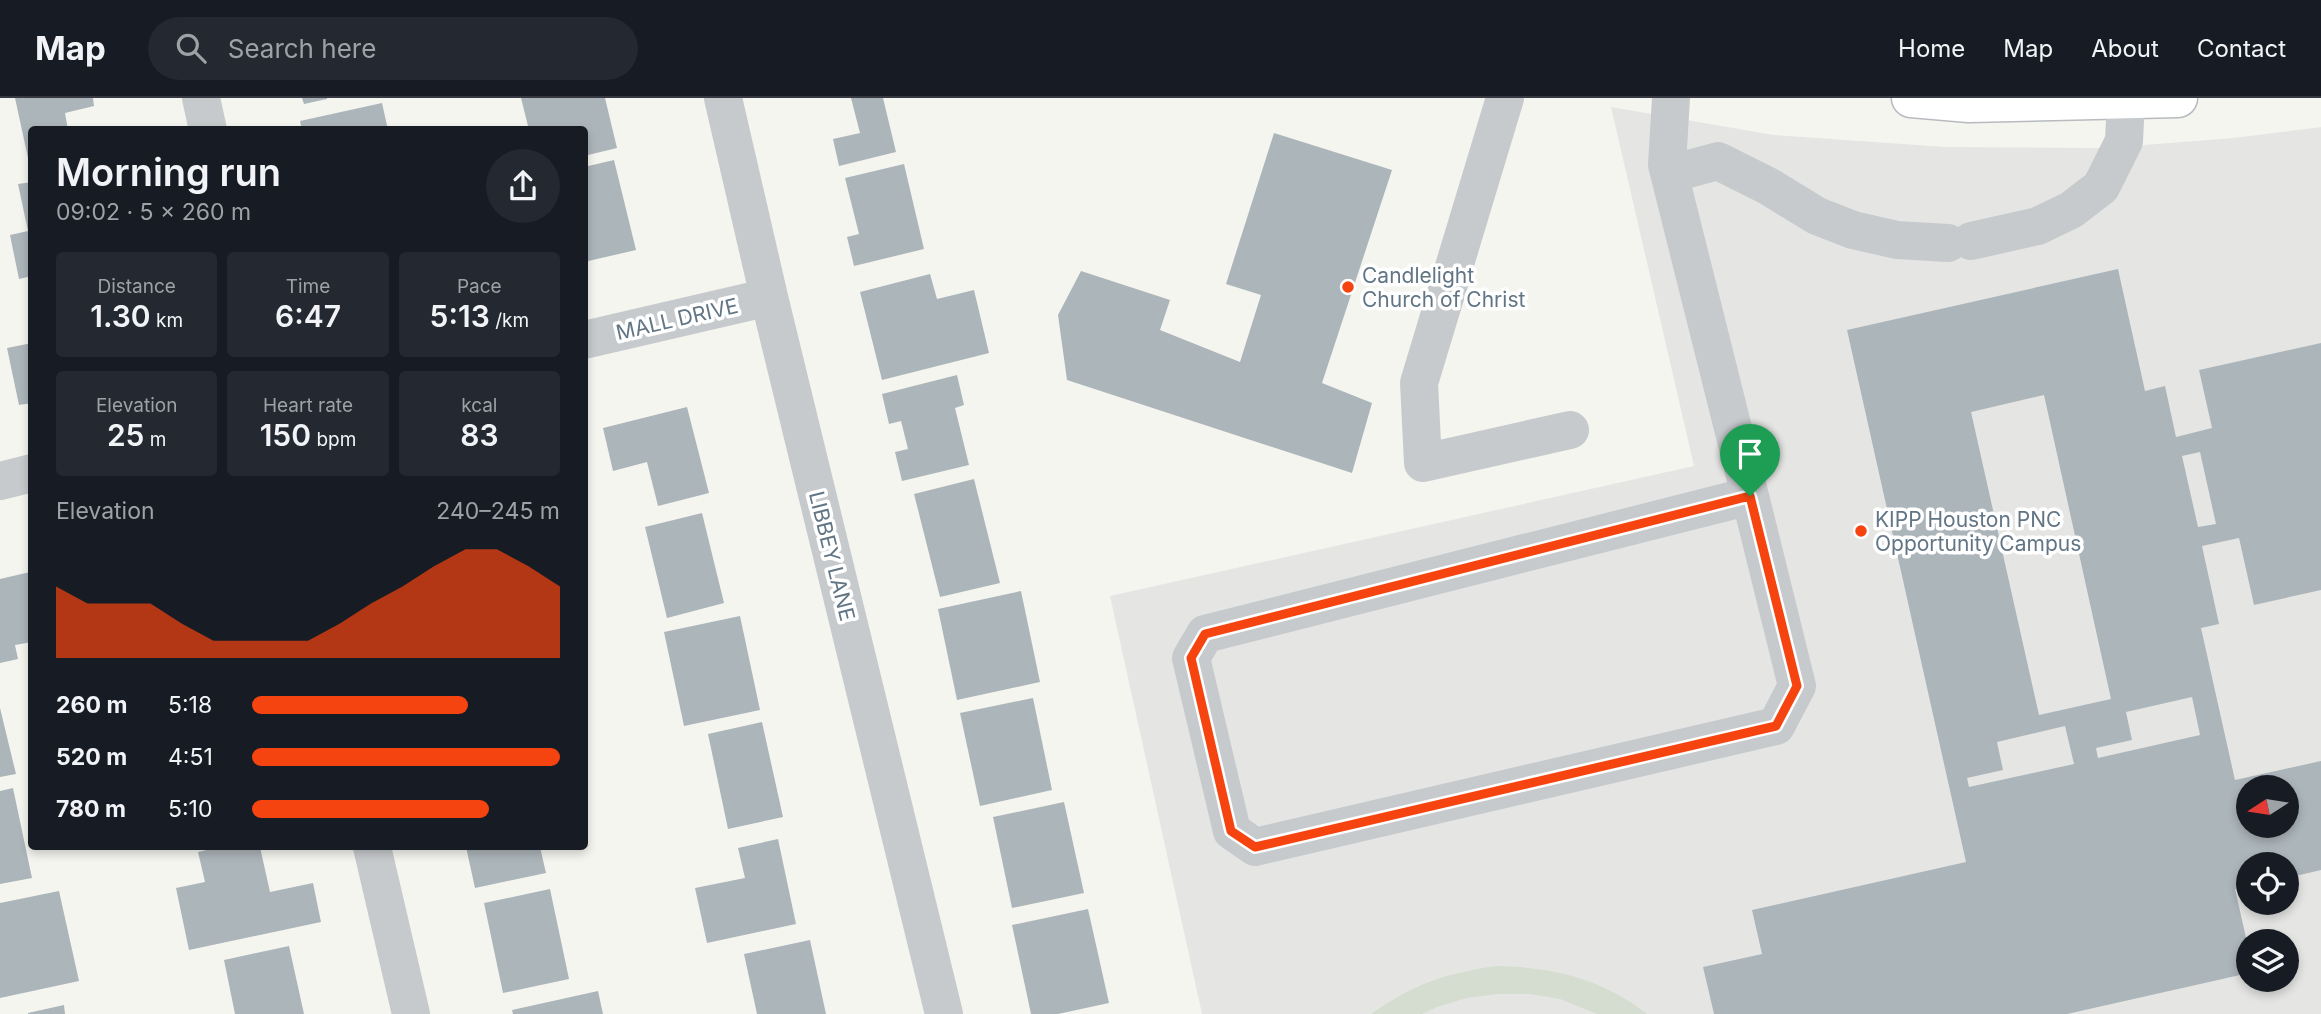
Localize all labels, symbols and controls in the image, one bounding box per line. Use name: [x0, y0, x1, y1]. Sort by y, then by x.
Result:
search box: [148, 17, 638, 80]
text: Map: [35, 28, 106, 68]
icon: search: [172, 29, 210, 67]
text: Search here: [228, 33, 376, 64]
text: Home: [1898, 34, 1965, 63]
text: Map: [2003, 34, 2053, 63]
text: About: [2091, 34, 2159, 63]
text: Contact: [2197, 34, 2286, 63]
text: Morning run: [56, 149, 281, 195]
button: share: [486, 149, 560, 223]
text: 09:02 · 5 × 260 m: [56, 198, 251, 226]
place label: Candlelight Church of Christ: [1362, 263, 1525, 312]
text: Distance: [97, 275, 176, 298]
text: Time: [286, 275, 330, 298]
text: Pace: [457, 275, 502, 298]
marker: Candlelight Church of Christ: [1340, 279, 1356, 295]
street label: MALL DRIVE: [614, 293, 740, 345]
text: 1.30: [90, 298, 151, 334]
text: 6:47: [275, 298, 341, 334]
text: 5:13: [430, 298, 490, 334]
text: km: [151, 309, 183, 332]
text: /km: [490, 309, 529, 332]
text: Elevation: [96, 394, 177, 417]
text: Heart rate: [263, 394, 353, 417]
text: kcal: [461, 394, 497, 417]
text: 25: [107, 417, 144, 453]
text: 150: [260, 417, 311, 453]
text: 83: [460, 417, 498, 453]
pin: [1720, 424, 1780, 496]
text: m: [144, 428, 166, 451]
text: bpm: [311, 428, 356, 451]
icon: arrive: [1731, 435, 1769, 473]
street label: LIBBEY LANE: [804, 489, 860, 623]
text: Elevation: [56, 497, 155, 525]
text: 240–245 m: [436, 497, 560, 525]
place label: KIPP Houston PNC Opportunity Campus: [1875, 507, 2081, 556]
marker: KIPP Houston PNC Opportunity Campus: [1853, 523, 1869, 539]
text: 260 m: [56, 691, 127, 719]
text: 5:18: [168, 691, 212, 719]
text: 520 m: [56, 743, 127, 771]
text: 4:51: [168, 743, 213, 771]
north arrow: [2236, 775, 2300, 838]
map controls: [2236, 775, 2299, 992]
text: 780 m: [56, 795, 126, 823]
text: 5:10: [168, 795, 212, 823]
button: locate: [2236, 852, 2299, 915]
button: layers: [2236, 929, 2299, 992]

